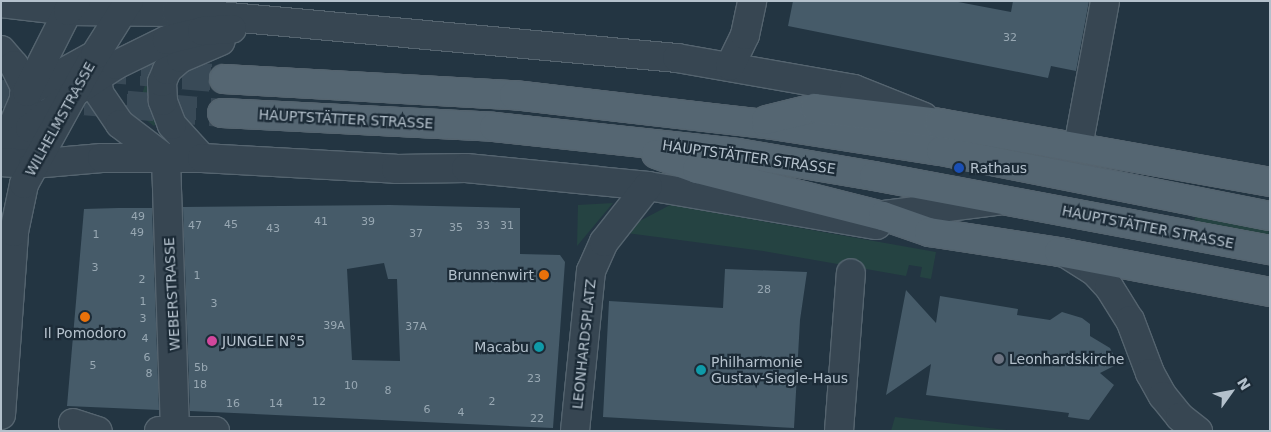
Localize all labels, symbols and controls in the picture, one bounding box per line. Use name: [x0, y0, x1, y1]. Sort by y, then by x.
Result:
house number: 32: [1003, 31, 1017, 45]
street label: WILHELMSTRASSE: [22, 59, 98, 179]
street label: HAUPTSTÄTTER STRASSE: [258, 106, 434, 132]
street label: HAUPTSTÄTTER STRASSE: [661, 137, 837, 177]
place label: Rathaus: [970, 160, 1027, 176]
marker: Rathaus: [952, 161, 966, 175]
street label: HAUPTSTÄTTER STRASSE: [1061, 202, 1235, 252]
house number: 49: [131, 210, 145, 224]
house number: 41: [314, 215, 328, 229]
house number: 39: [361, 215, 375, 229]
house number: 45: [224, 218, 238, 232]
house number: 47: [188, 219, 202, 233]
house number: 33: [476, 219, 490, 233]
house number: 31: [500, 219, 514, 233]
house number: 35: [449, 221, 463, 235]
house number: 43: [266, 222, 280, 236]
house number: 49: [130, 226, 144, 240]
house number: 37: [409, 227, 423, 241]
house number: 1: [93, 228, 99, 242]
street label: WEBERSTRASSE: [161, 237, 183, 351]
house number: 3: [92, 261, 98, 275]
place label: Brunnenwirt: [448, 267, 534, 283]
house number: 1: [194, 269, 200, 283]
marker: Brunnenwirt: [538, 269, 550, 281]
house number: 2: [139, 273, 145, 287]
street label: LEONHARDSPLATZ: [569, 278, 599, 410]
house number: 28: [757, 283, 771, 297]
house number: 1: [140, 295, 146, 309]
house number: 3: [211, 297, 217, 311]
marker: Il Pomodoro: [79, 311, 91, 323]
house number: 3: [140, 312, 146, 326]
house number: 39A: [323, 319, 345, 333]
house number: 37A: [405, 320, 427, 334]
place label: Il Pomodoro: [44, 325, 126, 341]
house number: 4: [142, 332, 148, 346]
place label: JUNGLE N°5: [222, 333, 305, 349]
marker: JUNGLE N°5: [206, 335, 218, 347]
place label: Macabu: [474, 339, 529, 355]
marker: Macabu: [533, 341, 545, 353]
house number: 6: [144, 351, 150, 365]
place label: Leonhardskirche: [1009, 351, 1124, 367]
marker: Leonhardskirche: [993, 353, 1005, 365]
place label: Philharmonie Gustav-Siegle-Haus: [711, 354, 848, 387]
house number: 5: [90, 359, 96, 373]
house number: 5b: [194, 361, 208, 375]
marker: Philharmonie Gustav-Siegle-Haus: [695, 364, 707, 376]
house number: 8: [146, 367, 152, 381]
north arrow: [1206, 367, 1256, 417]
house number: 23: [527, 372, 541, 386]
text: N: [1234, 375, 1254, 393]
house number: 18: [193, 378, 207, 392]
house number: 10: [344, 379, 358, 393]
house number: 8: [385, 384, 391, 398]
house number: 12: [312, 395, 326, 409]
house number: 2: [489, 395, 495, 409]
house number: 16: [226, 397, 240, 411]
house number: 14: [269, 397, 283, 411]
house number: 6: [424, 403, 430, 417]
house number: 4: [458, 406, 464, 420]
house number: 22: [530, 412, 544, 426]

